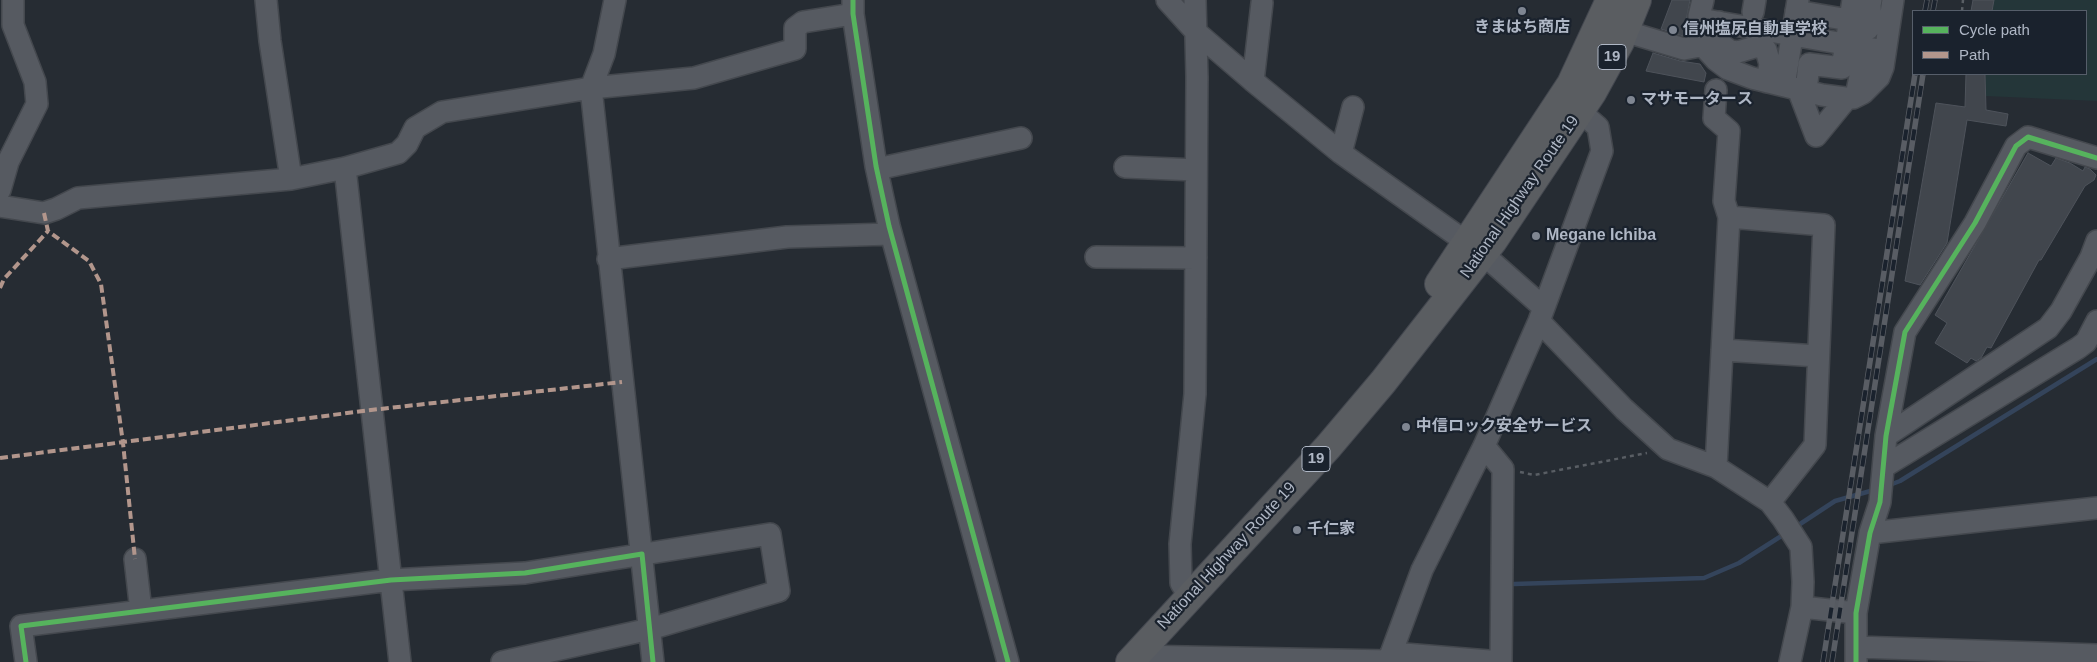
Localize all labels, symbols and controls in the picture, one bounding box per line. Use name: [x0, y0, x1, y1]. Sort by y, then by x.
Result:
marker: きまはち商店: [1516, 5, 1528, 17]
legend: [1912, 10, 2087, 75]
place label: きまはち商店: [1474, 18, 1570, 38]
place label: 信州塩尻自動車学校: [1683, 20, 1827, 40]
text: Cycle path: [1959, 21, 2030, 38]
marker: 信州塩尻自動車学校: [1667, 24, 1679, 36]
road number: 19: [1598, 44, 1626, 70]
text: Path: [1959, 46, 1990, 63]
place label: マサモータース: [1641, 90, 1753, 110]
marker: マサモータース: [1625, 94, 1637, 106]
street label: National Highway Route 19: [1457, 112, 1583, 282]
place label: Megane Ichiba: [1546, 226, 1656, 246]
marker: Megane Ichiba: [1530, 230, 1542, 242]
place label: 中信ロック安全サービス: [1416, 417, 1592, 437]
marker: 中信ロック安全サービス: [1400, 421, 1412, 433]
road number: 19: [1302, 446, 1330, 472]
street label: National Highway Route 19: [1154, 479, 1300, 633]
place label: 千仁家: [1307, 520, 1355, 540]
marker: 千仁家: [1291, 524, 1303, 536]

